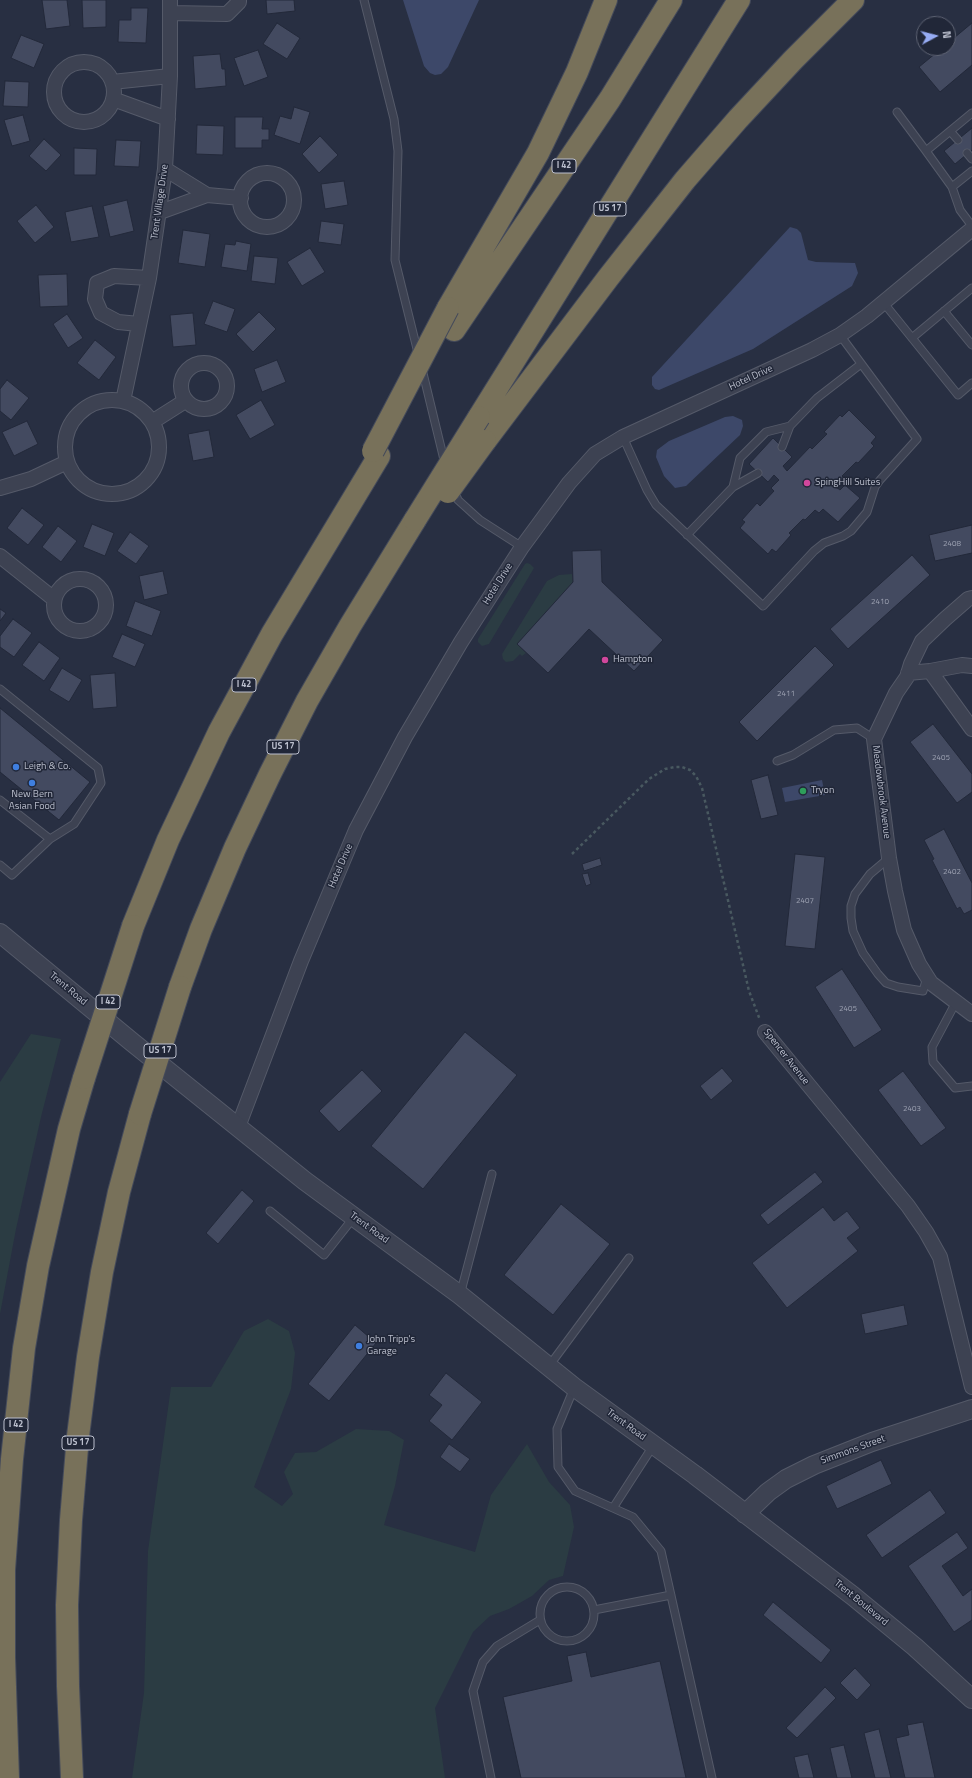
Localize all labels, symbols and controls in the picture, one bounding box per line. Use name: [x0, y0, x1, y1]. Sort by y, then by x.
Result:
north arrow: [916, 16, 956, 56]
text: N: [939, 30, 955, 39]
road number: I 42: [552, 159, 576, 173]
street label: Trent Village Drive: [149, 164, 171, 240]
road number: US 17: [594, 202, 626, 216]
street label: Hotel Drive: [727, 363, 775, 393]
place label: SpingHill Suites: [815, 477, 880, 489]
marker: SpingHill Suites: [802, 478, 812, 488]
house number: 2408: [943, 539, 961, 549]
street label: Hotel Drive: [480, 561, 516, 607]
house number: 2410: [871, 597, 889, 607]
place label: Hampton: [613, 654, 653, 666]
marker: Hampton: [600, 655, 610, 665]
road number: I 42: [232, 678, 256, 692]
house number: 2411: [777, 689, 795, 699]
road number: US 17: [267, 740, 299, 754]
street label: Meadowbrook Avenue: [869, 745, 893, 839]
house number: 2405: [932, 753, 950, 763]
place label: Leigh & Co.: [24, 761, 71, 773]
marker: Leigh & Co.: [11, 762, 21, 772]
marker: New Bern Asian Food: [27, 778, 37, 788]
place label: Tryon: [811, 785, 834, 797]
marker: Tryon: [798, 786, 808, 796]
place label: New Bern Asian Food: [9, 789, 55, 812]
street label: Hotel Drive: [326, 842, 356, 890]
house number: 2402: [943, 867, 961, 877]
house number: 2407: [796, 896, 814, 906]
street label: Trent Road: [47, 970, 89, 1008]
road number: I 42: [96, 995, 120, 1009]
house number: 2405: [839, 1004, 857, 1014]
street label: Spencer Avenue: [761, 1027, 811, 1087]
road number: US 17: [144, 1044, 176, 1058]
house number: 2403: [903, 1104, 921, 1114]
street label: Trent Road: [347, 1210, 391, 1246]
place label: John Tripp's Garage: [367, 1334, 415, 1358]
marker: John Tripp's Garage: [354, 1341, 364, 1351]
street label: Trent Road: [604, 1407, 648, 1443]
road number: I 42: [4, 1418, 28, 1432]
street label: Simmons Street: [819, 1433, 887, 1467]
road number: US 17: [62, 1436, 94, 1450]
street label: Trent Boulevard: [831, 1577, 891, 1629]

